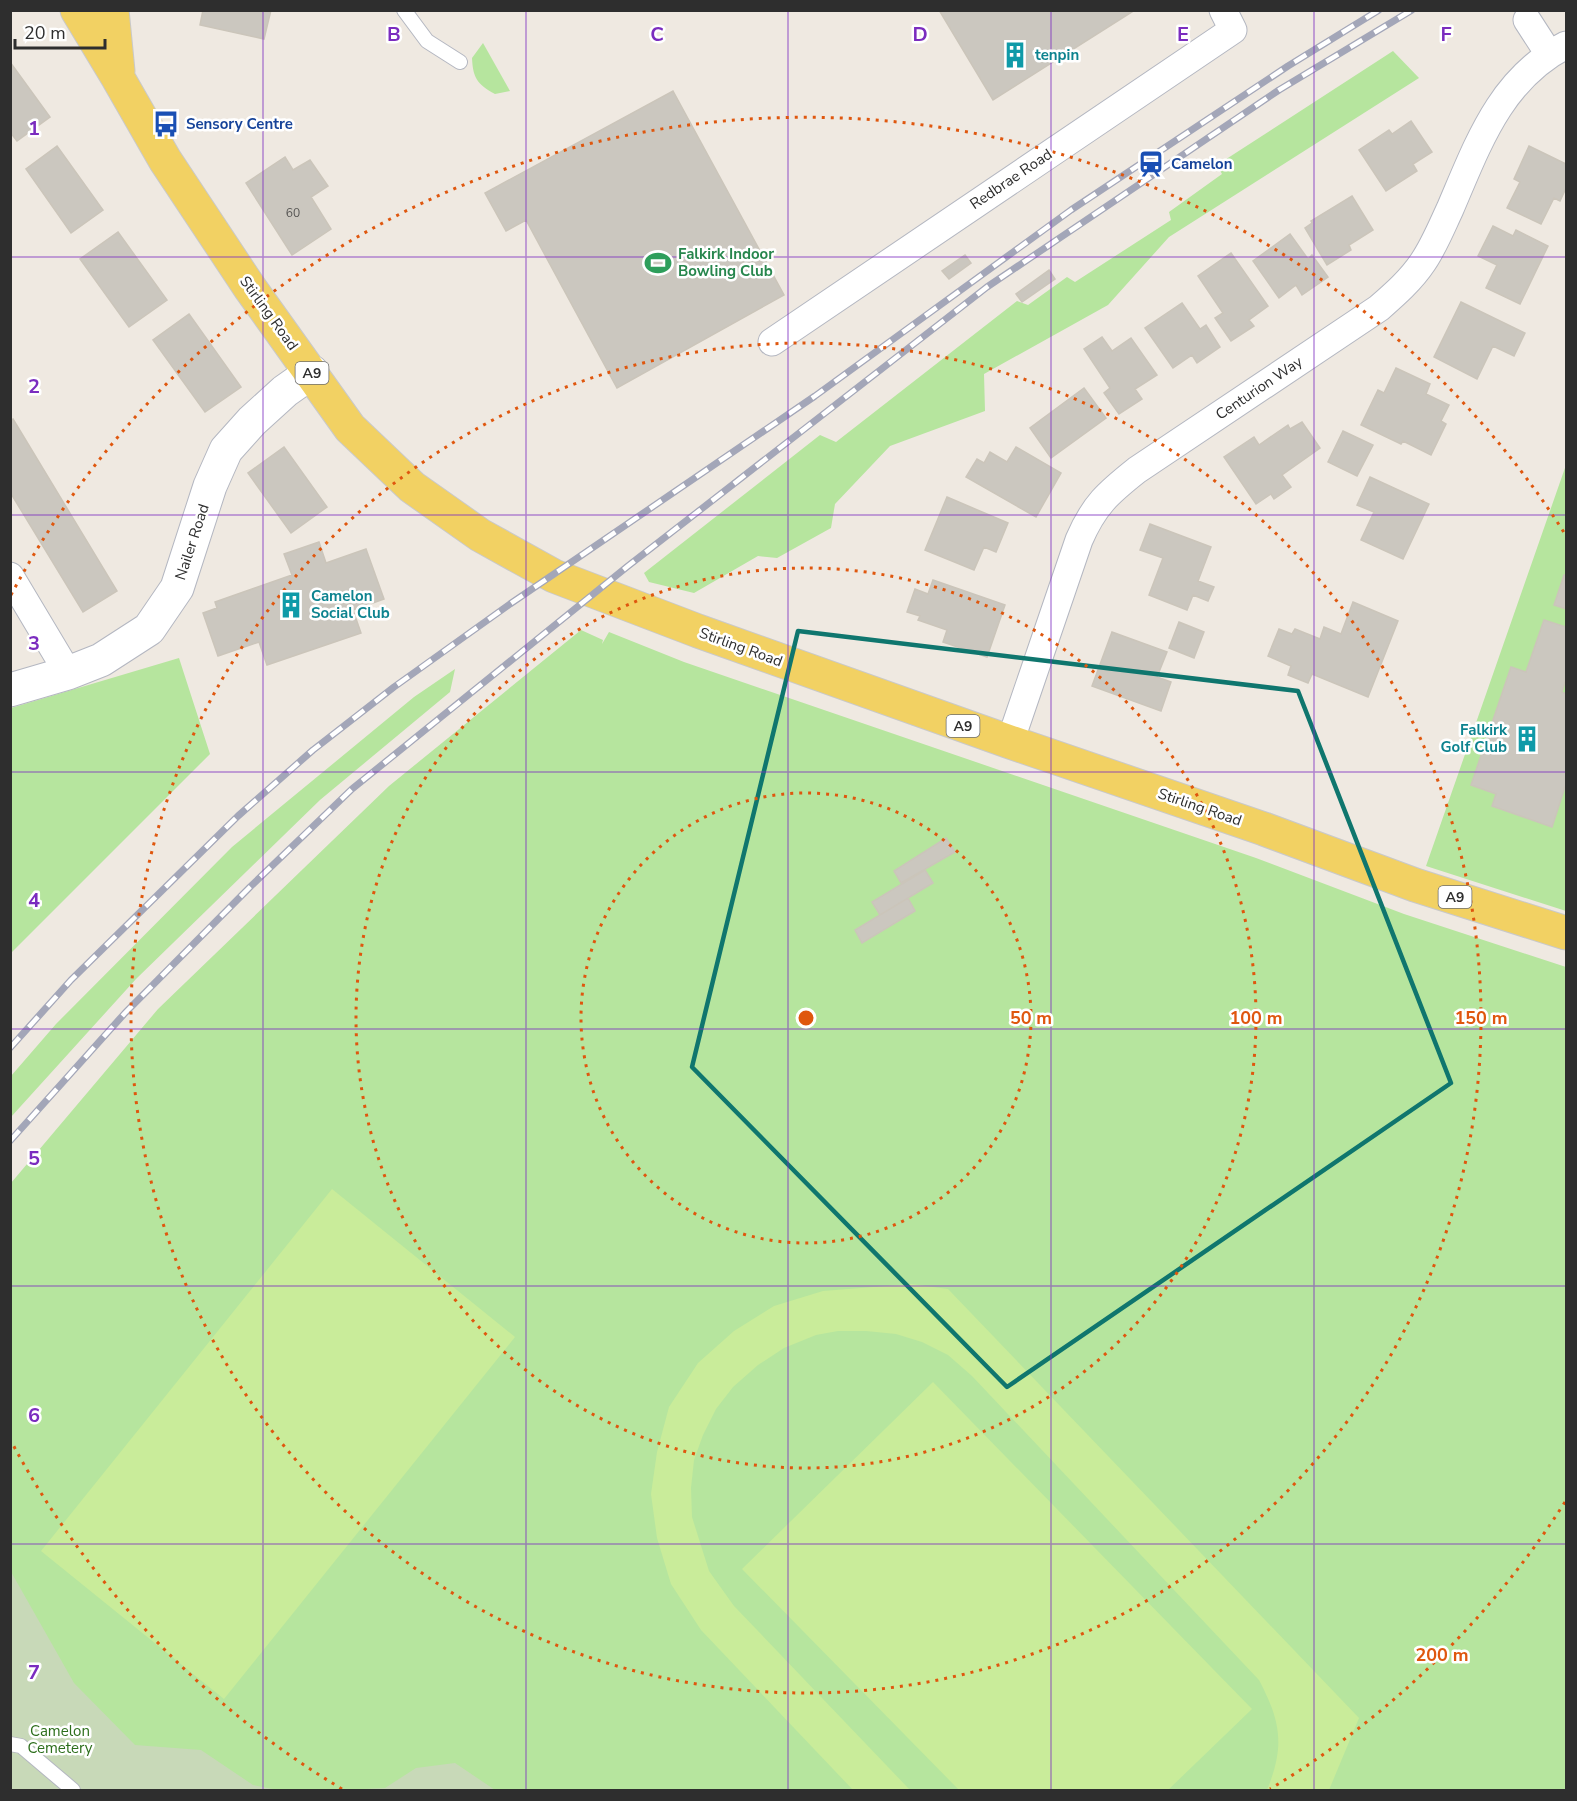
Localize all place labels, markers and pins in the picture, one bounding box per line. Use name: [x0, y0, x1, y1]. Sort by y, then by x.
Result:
building icon: tenpin: [1000, 40, 1030, 70]
place label: tenpin: [1035, 45, 1079, 65]
bus stop icon: Sensory Centre: [151, 109, 181, 139]
place label: Sensory Centre: [186, 114, 293, 134]
station icon: Camelon: [1136, 149, 1166, 179]
place label: Camelon: [1171, 154, 1233, 174]
place label: Falkirk Indoor Bowling Club: [678, 244, 774, 281]
sports icon: Falkirk Indoor Bowling Club: [643, 248, 673, 278]
place label: Camelon Social Club: [311, 586, 390, 623]
building icon: Camelon Social Club: [276, 590, 306, 620]
place label: Falkirk Golf Club: [1441, 720, 1508, 757]
building icon: Falkirk Golf Club: [1512, 724, 1542, 754]
centre of rings: [796, 1008, 816, 1028]

